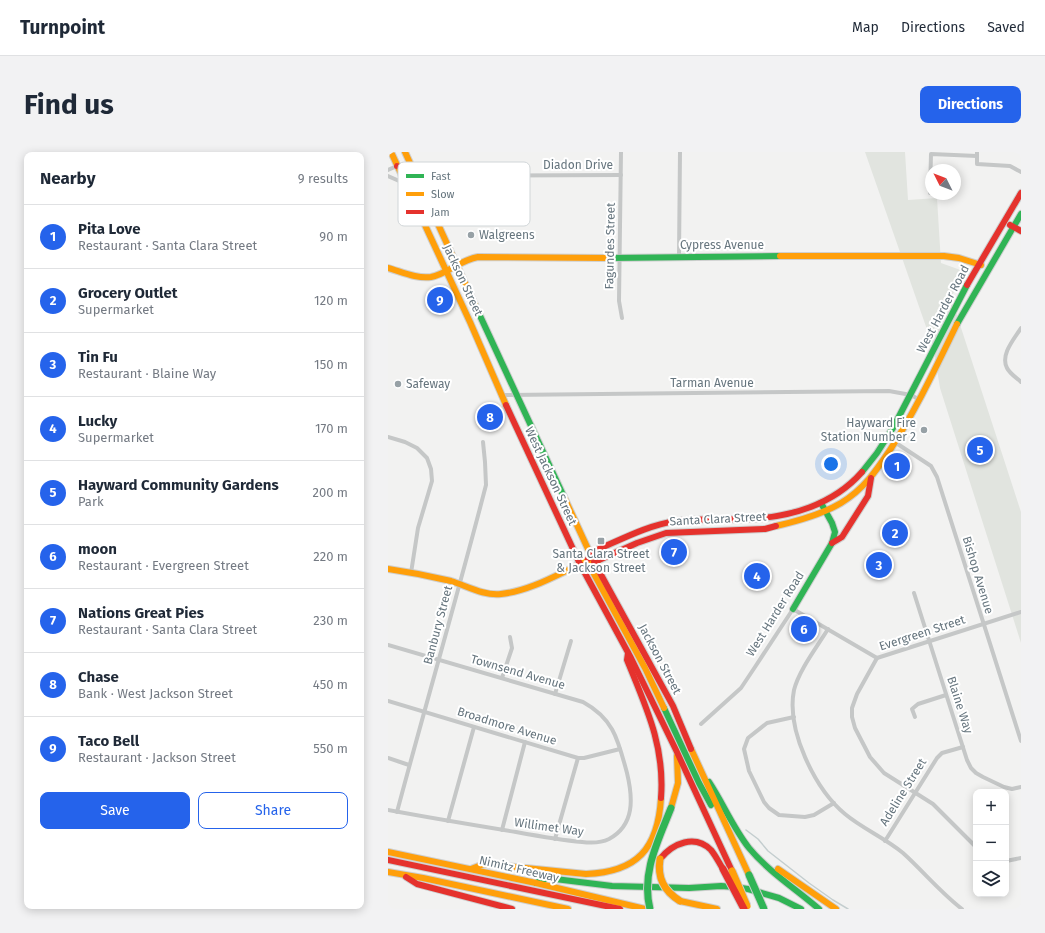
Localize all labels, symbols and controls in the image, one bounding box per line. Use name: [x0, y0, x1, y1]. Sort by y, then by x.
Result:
text: Turnpoint: [20, 16, 105, 39]
text: Map: [852, 19, 879, 36]
text: Directions: [901, 19, 965, 36]
text: Saved: [987, 19, 1025, 36]
button: Directions: [920, 86, 1021, 123]
text: Find us: [24, 88, 114, 121]
street label: Diadon Drive: [543, 158, 613, 172]
legend: [398, 162, 530, 226]
north arrow: [925, 164, 961, 200]
text: Nearby: [40, 168, 95, 189]
text: Fast: [431, 170, 451, 183]
text: 9 results: [298, 171, 348, 186]
text: Slow: [431, 188, 455, 201]
street label: Fagundes Street: [602, 202, 618, 290]
text: Jam: [431, 206, 450, 219]
text: Pita Love: [78, 220, 140, 238]
place label: Walgreens: [479, 228, 535, 242]
text: 1: [50, 229, 56, 244]
text: 90 m: [319, 229, 348, 244]
marker: Walgreens: [466, 230, 476, 240]
text: Restaurant · Santa Clara Street: [78, 238, 257, 253]
street label: Cypress Avenue: [680, 238, 764, 252]
street label: Jackson Street: [440, 242, 486, 319]
street label: West Harder Road: [914, 263, 972, 355]
text: Grocery Outlet: [78, 284, 178, 302]
pin: 9: [427, 285, 453, 315]
text: 2: [50, 293, 56, 308]
text: 120 m: [314, 293, 348, 308]
text: Supermarket: [78, 302, 154, 317]
text: Tin Fu: [78, 348, 118, 366]
text: 3: [50, 357, 56, 372]
text: 150 m: [314, 357, 348, 372]
text: Restaurant · Blaine Way: [78, 366, 216, 381]
street label: Tarman Avenue: [670, 376, 754, 390]
place label: Safeway: [406, 377, 450, 391]
marker: Safeway: [393, 379, 403, 389]
pin: 8: [477, 402, 503, 432]
text: Lucky: [78, 412, 117, 430]
place label: Hayward Fire Station Number 2: [821, 416, 916, 444]
text: 4: [49, 421, 57, 436]
text: 170 m: [315, 421, 348, 436]
street label: West Jackson Street: [522, 425, 580, 528]
marker: Hayward Fire Station Number 2: [919, 425, 929, 435]
text: Supermarket: [78, 430, 154, 445]
pin: 5: [967, 435, 993, 465]
pin: 1: [884, 451, 910, 481]
your location: [821, 454, 841, 474]
text: Hayward Community Gardens: [78, 476, 279, 494]
text: 5: [50, 485, 56, 500]
text: 200 m: [312, 485, 348, 500]
text: Park: [78, 494, 104, 509]
street label: Santa Clara Street: [669, 509, 768, 529]
pin: 2: [882, 518, 908, 548]
street label: Bishop Avenue: [960, 534, 996, 616]
marker: Santa Clara Street & Jackson Street: [596, 536, 606, 546]
pin: 7: [661, 537, 687, 567]
text: moon: [78, 540, 117, 558]
place label: Santa Clara Street & Jackson Street: [552, 547, 650, 575]
text: 6: [49, 549, 57, 564]
text: 220 m: [313, 549, 348, 564]
pin: 3: [866, 550, 892, 580]
text: Restaurant · Evergreen Street: [78, 558, 249, 573]
pin: 4: [744, 561, 770, 591]
street label: West Harder Road: [743, 569, 807, 659]
street label: Banbury Street: [421, 583, 455, 666]
text: Nations Great Pies: [78, 604, 204, 622]
street label: Evergreen Street: [877, 612, 967, 653]
text: 7: [50, 613, 56, 628]
text: 230 m: [313, 613, 348, 628]
pin: 6: [791, 614, 817, 644]
text: Restaurant · Santa Clara Street: [78, 622, 257, 637]
street label: Jackson Street: [636, 622, 685, 697]
street label: Townsend Avenue: [469, 652, 567, 692]
text: Chase: [78, 668, 119, 686]
street label: Blaine Way: [944, 675, 976, 735]
text: 8: [49, 677, 57, 692]
text: 450 m: [313, 677, 348, 692]
text: Bank · West Jackson Street: [78, 686, 233, 701]
street label: Broadmore Avenue: [456, 704, 558, 748]
text: Taco Bell: [78, 732, 139, 750]
text: 9: [49, 741, 57, 756]
text: 550 m: [313, 741, 348, 756]
text: Restaurant · Jackson Street: [78, 750, 236, 765]
street label: Adeline Street: [877, 755, 930, 828]
map controls: [973, 789, 1009, 897]
button: +: [973, 789, 1009, 825]
button: Save: [40, 792, 190, 829]
button: Share: [198, 792, 348, 829]
street label: Willimet Way: [513, 815, 585, 839]
button: −: [973, 825, 1009, 861]
street label: Nimitz Freeway: [478, 853, 560, 885]
button: layers: [973, 861, 1009, 897]

